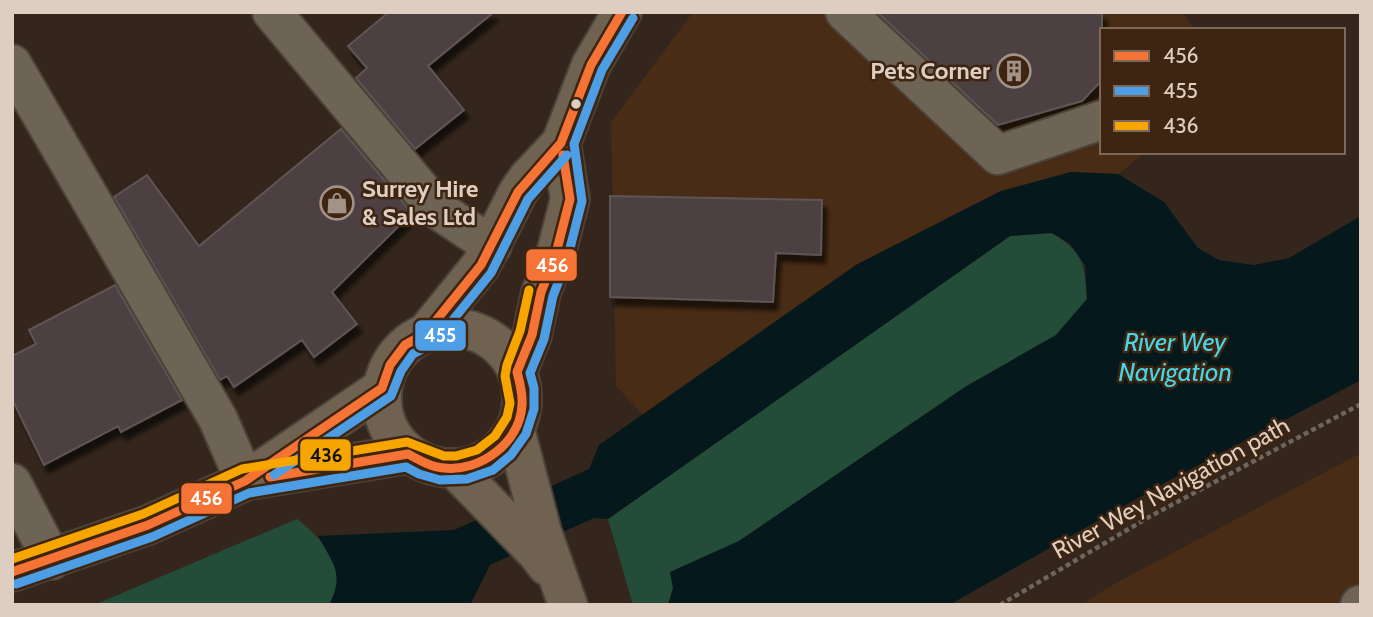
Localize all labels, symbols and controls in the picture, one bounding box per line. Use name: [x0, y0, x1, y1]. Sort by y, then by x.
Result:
legend: [1100, 28, 1345, 154]
text: 456: [1163, 43, 1198, 68]
building icon: Pets Corner: [995, 52, 1033, 90]
place label: Pets Corner: [870, 56, 990, 85]
text: 455: [1163, 78, 1198, 103]
unlabelled marker: [569, 97, 583, 111]
text: 436: [1163, 113, 1198, 138]
place label: Surrey Hire & Sales Ltd: [362, 174, 478, 231]
shop icon: Surrey Hire & Sales Ltd: [318, 184, 356, 222]
line badge: 456: [525, 248, 578, 282]
text: 456: [536, 254, 568, 277]
line badge: 455: [414, 319, 467, 352]
text: 455: [424, 324, 456, 347]
water label: River Wey Navigation: [1118, 326, 1232, 388]
street label: River Wey Navigation path: [1047, 410, 1294, 565]
line badge: 436: [299, 438, 352, 472]
text: 436: [310, 444, 342, 467]
line badge: 456: [180, 482, 233, 515]
text: 456: [190, 487, 222, 510]

